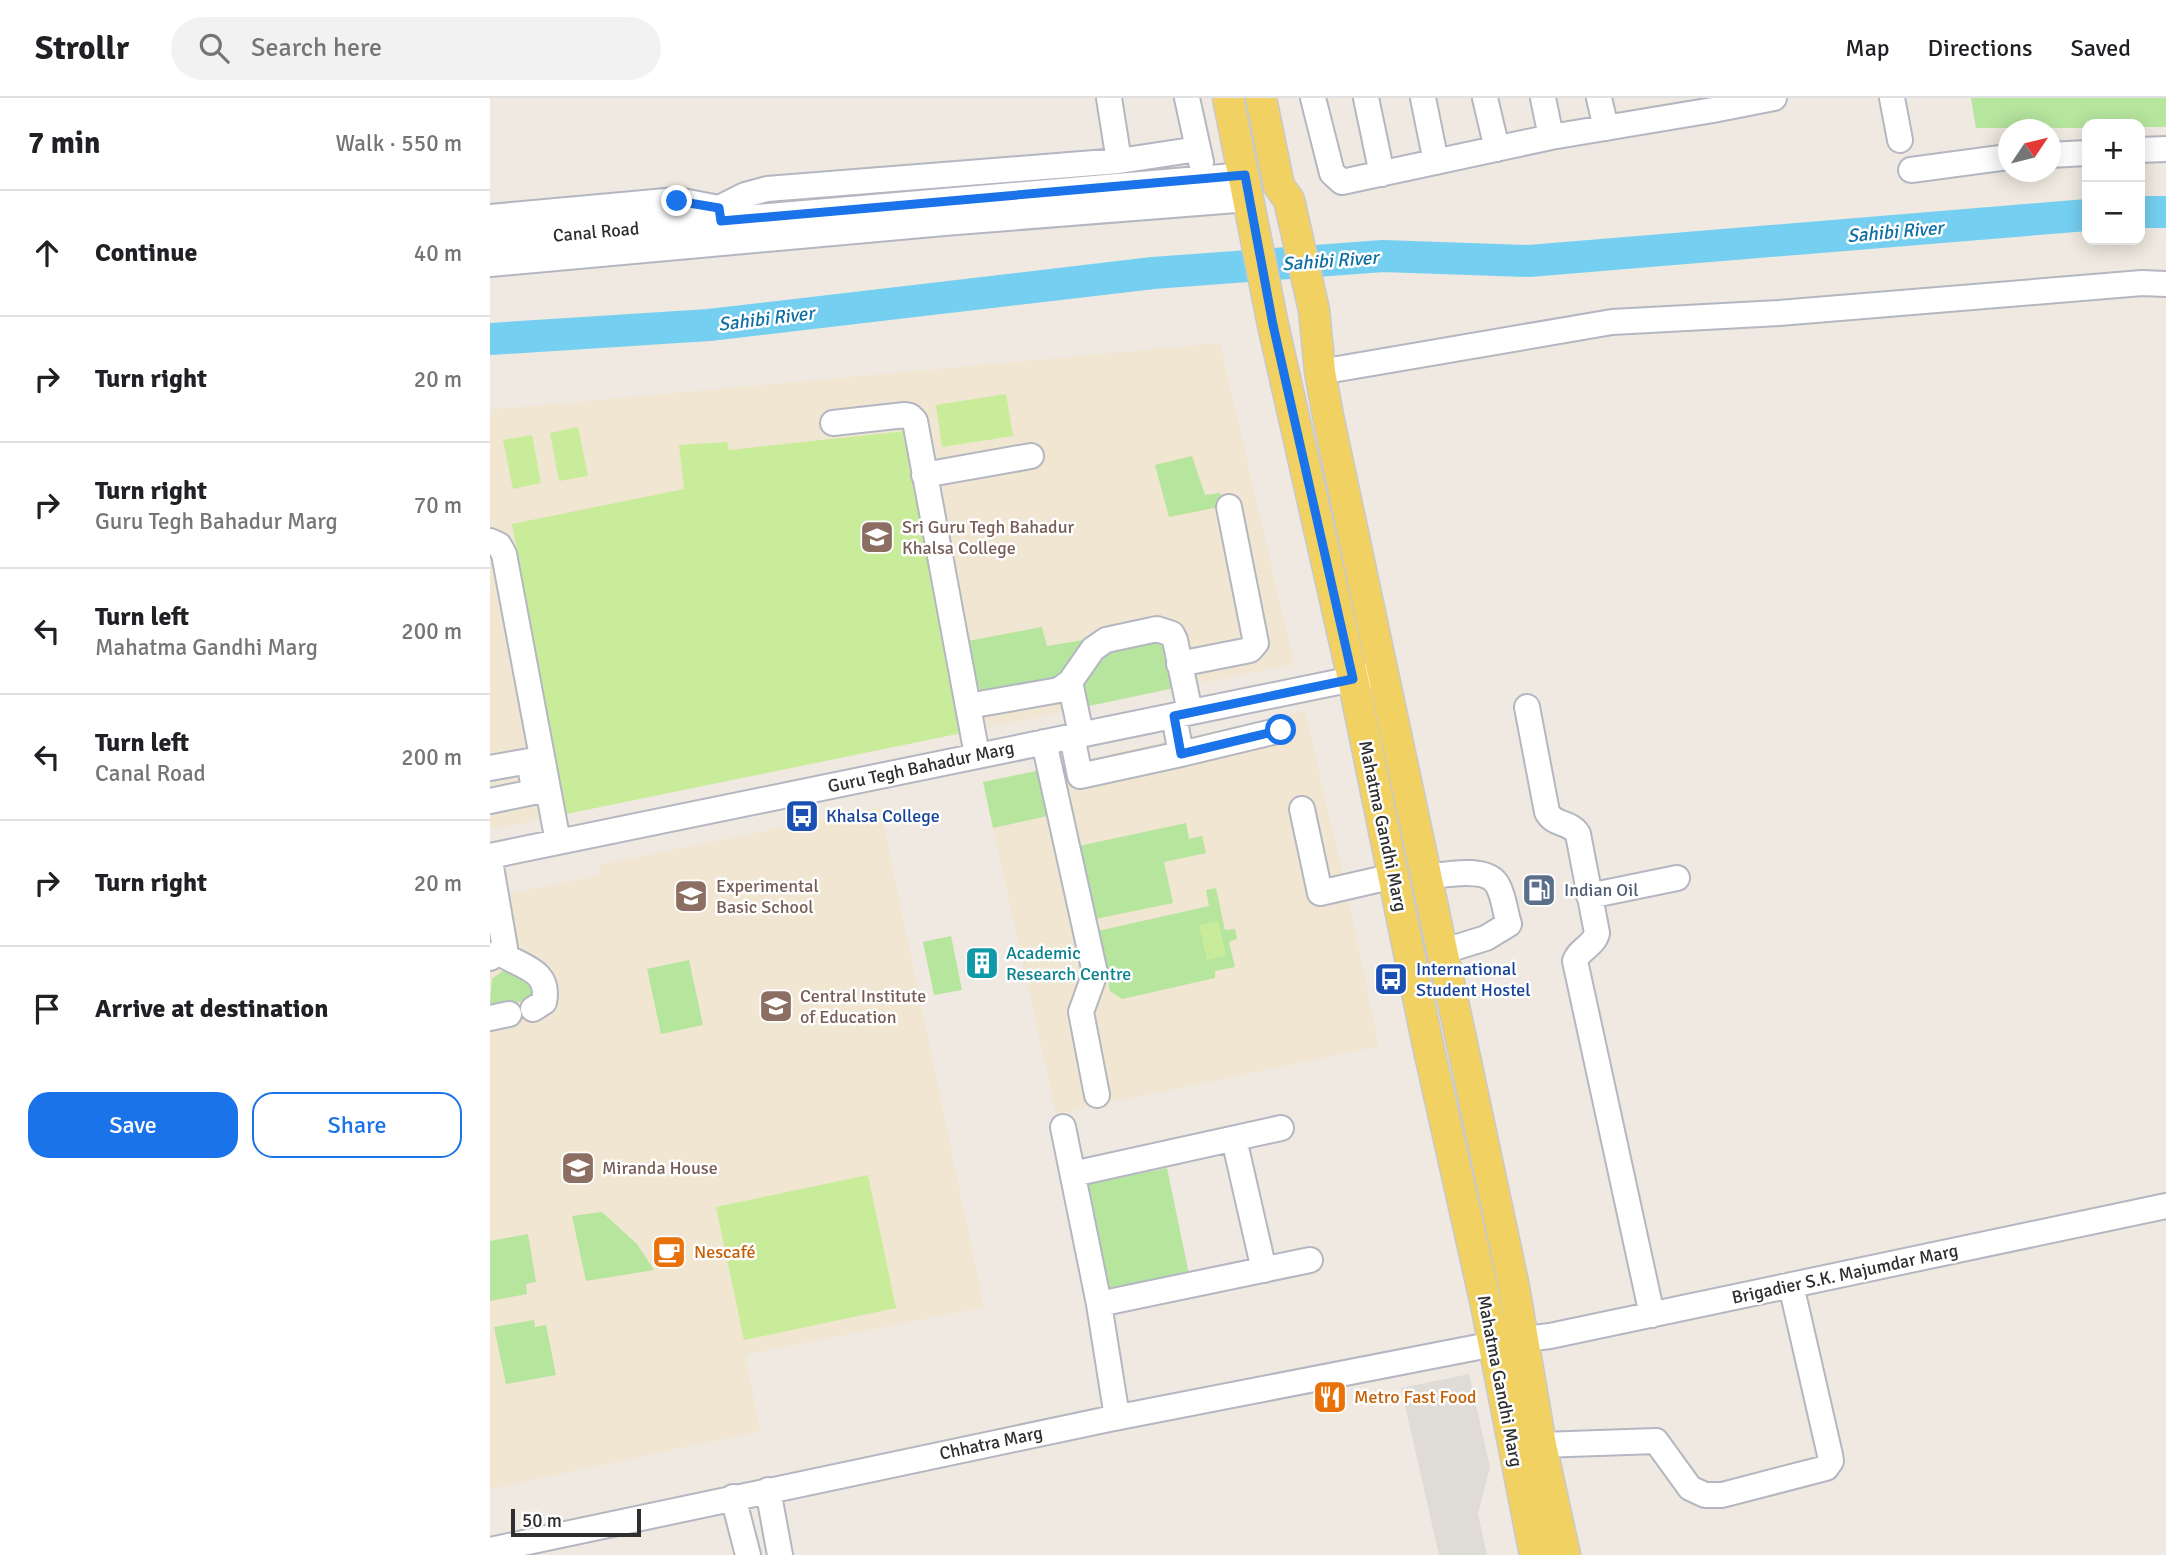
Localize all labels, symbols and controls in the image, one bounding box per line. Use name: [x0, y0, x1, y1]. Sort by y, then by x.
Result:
search box: [171, 17, 661, 80]
text: Strollr: [35, 28, 129, 69]
icon: search: [195, 29, 233, 67]
text: Search here: [251, 32, 382, 64]
text: Map: [1845, 33, 1890, 63]
text: Directions: [1928, 33, 2033, 63]
text: Saved: [2071, 33, 2131, 63]
north arrow: [1998, 119, 2061, 182]
map controls: [2082, 119, 2145, 245]
button: +: [2082, 119, 2145, 182]
text: 7 min: [28, 125, 100, 162]
text: Walk · 550 m: [336, 129, 462, 158]
button: −: [2082, 182, 2145, 245]
route end: [661, 185, 692, 216]
water label: Sahibi River: [1846, 216, 1947, 248]
street label: Canal Road: [552, 217, 640, 247]
icon: ahead: [28, 234, 66, 272]
text: Continue: [95, 237, 197, 269]
text: 40 m: [414, 239, 462, 268]
water label: Sahibi River: [1281, 245, 1382, 276]
water label: Sahibi River: [717, 301, 818, 337]
icon: right: [28, 360, 66, 398]
text: Turn right: [95, 363, 207, 395]
text: 20 m: [414, 365, 462, 394]
text: Turn right: [95, 475, 207, 507]
icon: right: [28, 486, 66, 524]
text: 70 m: [414, 491, 462, 520]
text: Guru Tegh Bahadur Marg: [95, 507, 338, 536]
place label: Sri Guru Tegh Bahadur Khalsa College: [902, 516, 1075, 559]
school or university icon: Sri Guru Tegh Bahadur Khalsa College: [858, 518, 896, 556]
text: Turn left: [95, 601, 189, 633]
icon: left: [28, 612, 66, 650]
text: 200 m: [401, 617, 462, 646]
text: Mahatma Gandhi Marg: [95, 633, 318, 662]
route start: [1265, 714, 1296, 745]
text: Turn left: [95, 727, 189, 759]
street label: Guru Tegh Bahadur Marg: [826, 736, 1016, 798]
icon: left: [28, 738, 66, 776]
street label: Mahatma Gandhi Marg: [1354, 738, 1412, 914]
text: 200 m: [401, 743, 462, 772]
text: Canal Road: [95, 759, 206, 788]
bus stop icon: Khalsa College: [783, 797, 821, 835]
place label: Khalsa College: [826, 805, 940, 827]
icon: right: [28, 864, 66, 902]
text: Turn right: [95, 867, 207, 899]
text: 20 m: [414, 869, 462, 898]
fuel station icon: Indian Oil: [1520, 871, 1558, 909]
place label: Experimental Basic School: [716, 875, 819, 918]
school or university icon: Experimental Basic School: [672, 877, 710, 915]
place label: Indian Oil: [1564, 879, 1638, 901]
place label: Academic Research Centre: [1006, 942, 1131, 985]
building icon: Academic Research Centre: [963, 944, 1001, 982]
place label: International Student Hostel: [1416, 958, 1531, 1001]
bus stop icon: International Student Hostel: [1372, 960, 1410, 998]
place label: Central Institute of Education: [800, 985, 926, 1028]
school or university icon: Central Institute of Education: [757, 987, 795, 1025]
icon: arrive: [28, 990, 66, 1028]
text: Arrive at destination: [95, 993, 328, 1025]
button: Save: [28, 1092, 238, 1158]
button: Share: [252, 1092, 462, 1158]
school or university icon: Miranda House: [559, 1149, 597, 1187]
place label: Miranda House: [602, 1157, 718, 1179]
cafe icon: Nescafé: [650, 1233, 688, 1271]
street label: Brigadier S.K. Majumdar Marg: [1730, 1239, 1960, 1309]
place label: Nescafé: [694, 1241, 756, 1263]
street label: Mahatma Gandhi Marg: [1473, 1293, 1527, 1469]
restaurant icon: Metro Fast Food: [1311, 1378, 1349, 1416]
place label: Metro Fast Food: [1354, 1386, 1477, 1408]
street label: Chhatra Marg: [937, 1421, 1045, 1465]
scale bar: [511, 1506, 640, 1538]
text: 50 m: [522, 1509, 562, 1533]

